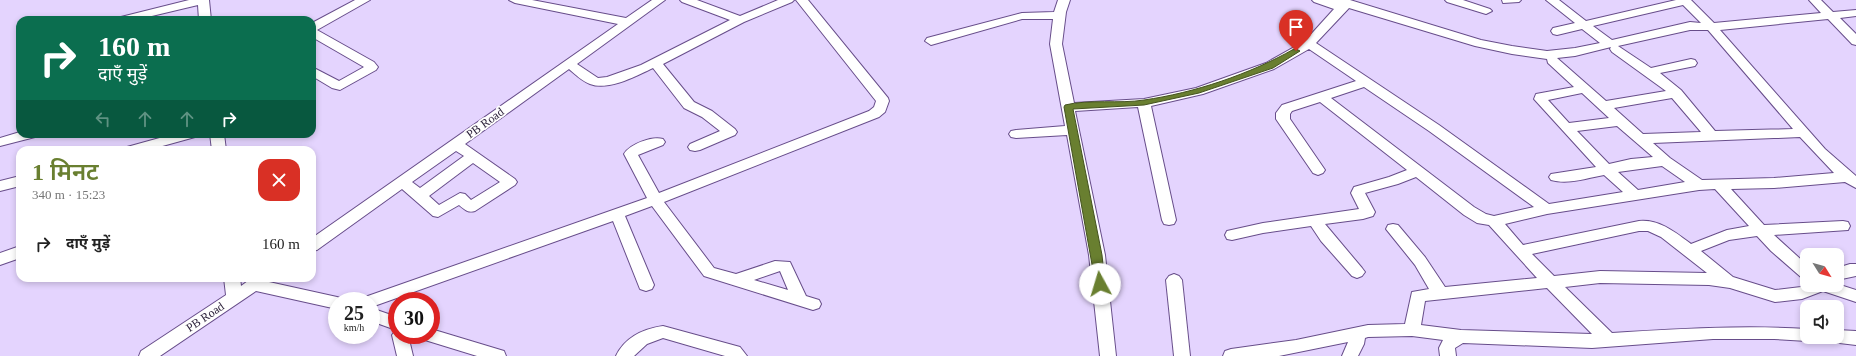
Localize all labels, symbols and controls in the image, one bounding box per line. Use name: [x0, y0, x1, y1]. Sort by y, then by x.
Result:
pin: [1279, 10, 1313, 51]
icon: arrive: [1285, 16, 1307, 38]
text: 160 m: [98, 31, 170, 62]
icon: right: [32, 32, 84, 84]
text: दाएँ मुड़ें: [98, 64, 147, 84]
street label: PB Road: [463, 105, 507, 141]
icon: left: [92, 108, 114, 130]
icon: ahead: [134, 108, 156, 130]
icon: ahead: [176, 108, 198, 130]
icon: right: [218, 108, 240, 130]
text: 1 मिनट: [32, 159, 99, 185]
button: close: [258, 159, 300, 201]
text: 340 m · 15:23: [32, 187, 105, 202]
icon: right: [32, 233, 54, 255]
text: दाएँ मुड़ें: [66, 235, 110, 251]
text: 160 m: [262, 236, 300, 252]
north arrow: [1800, 248, 1844, 292]
map controls: [1800, 248, 1844, 344]
position arrow: [1079, 263, 1121, 305]
speed limit sign: 30: [388, 292, 440, 344]
street label: PB Road: [183, 299, 227, 335]
button: sound: [1800, 300, 1844, 344]
text: 25: [344, 302, 364, 324]
text: km/h: [344, 322, 364, 333]

